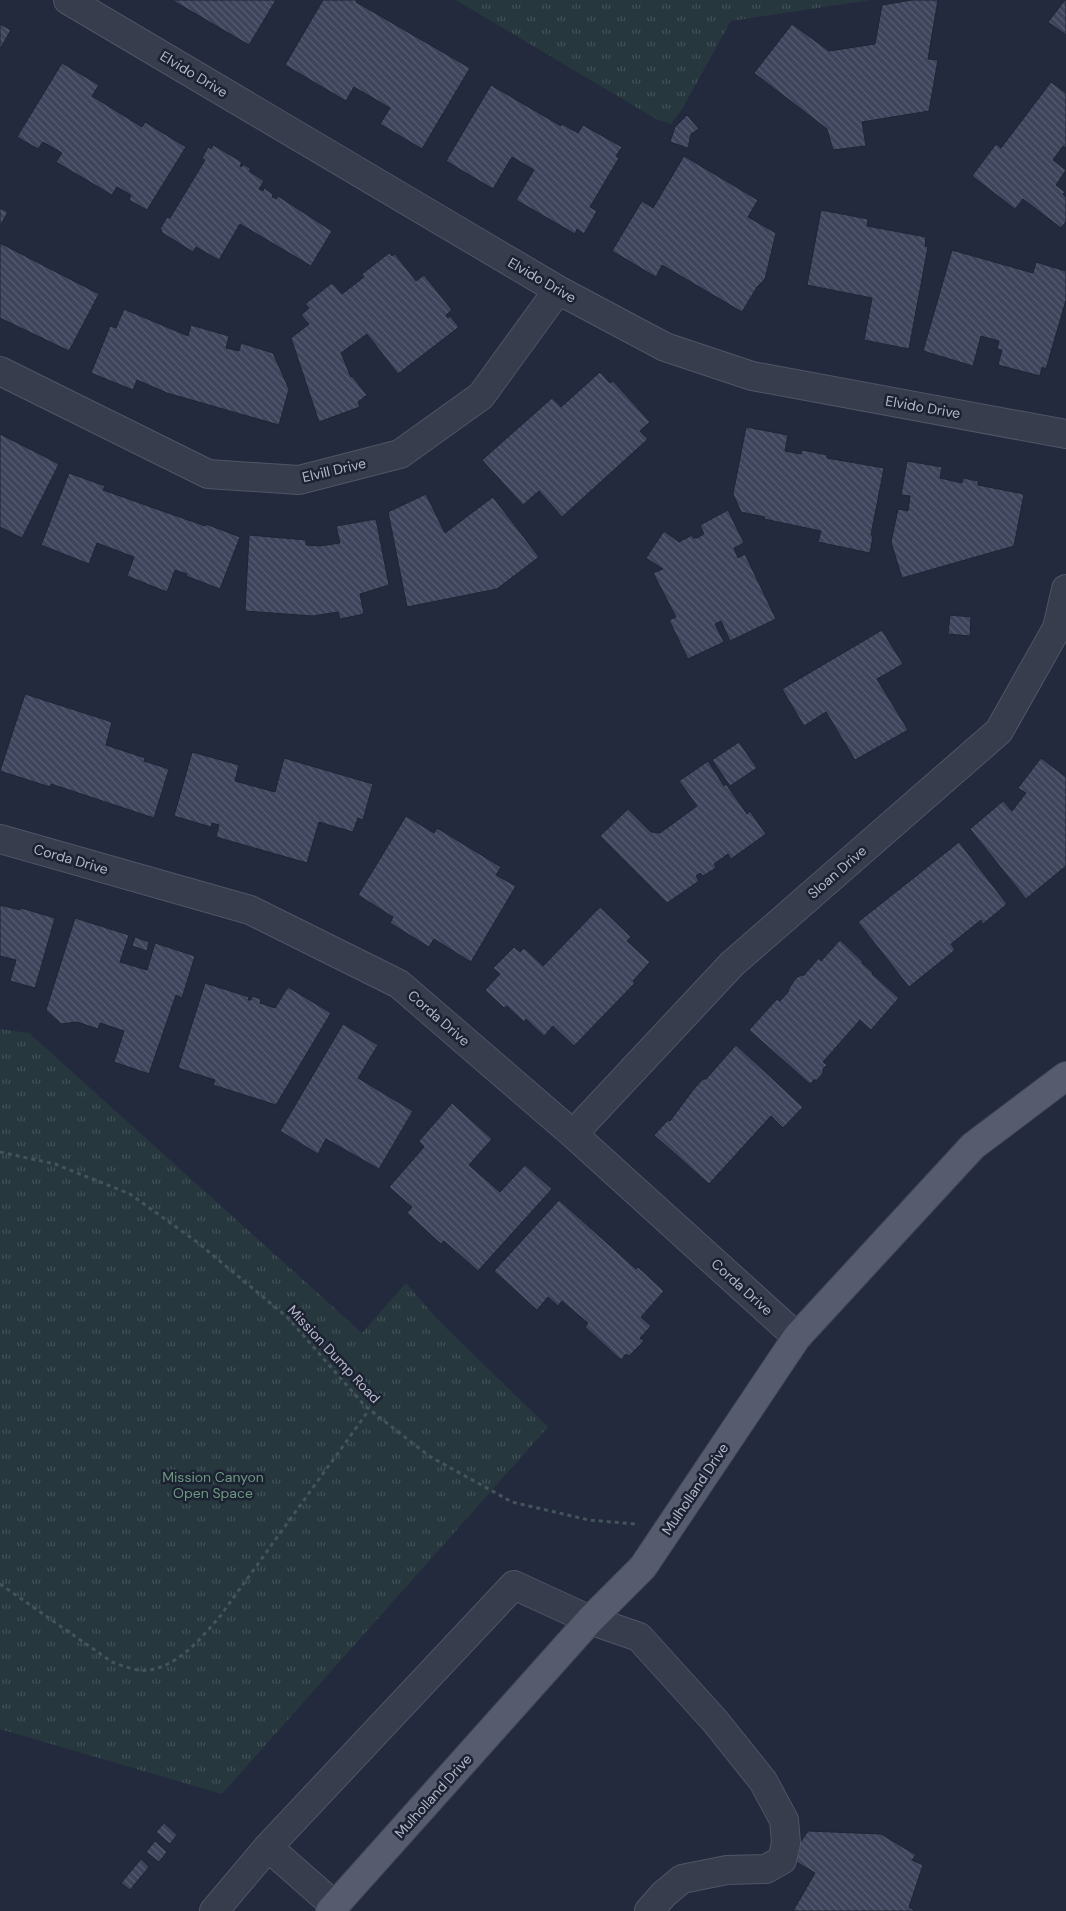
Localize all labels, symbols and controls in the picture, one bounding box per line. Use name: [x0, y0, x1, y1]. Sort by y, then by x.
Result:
street label: Elvido Drive: [157, 47, 231, 101]
street label: Elvido Drive: [505, 253, 579, 307]
street label: Elvido Drive: [884, 392, 962, 422]
street label: Elvill Drive: [300, 454, 368, 486]
street label: Corda Drive: [32, 840, 110, 878]
street label: Sloan Drive: [804, 842, 870, 902]
street label: Corda Drive: [404, 986, 474, 1050]
street label: Corda Drive: [708, 1255, 776, 1319]
street label: Mission Dump Road: [284, 1301, 384, 1407]
street label: Mulholland Drive: [658, 1440, 732, 1538]
park label: Mission Canyon Open Space: [162, 1468, 264, 1502]
street label: Mulholland Drive: [391, 1750, 475, 1842]

